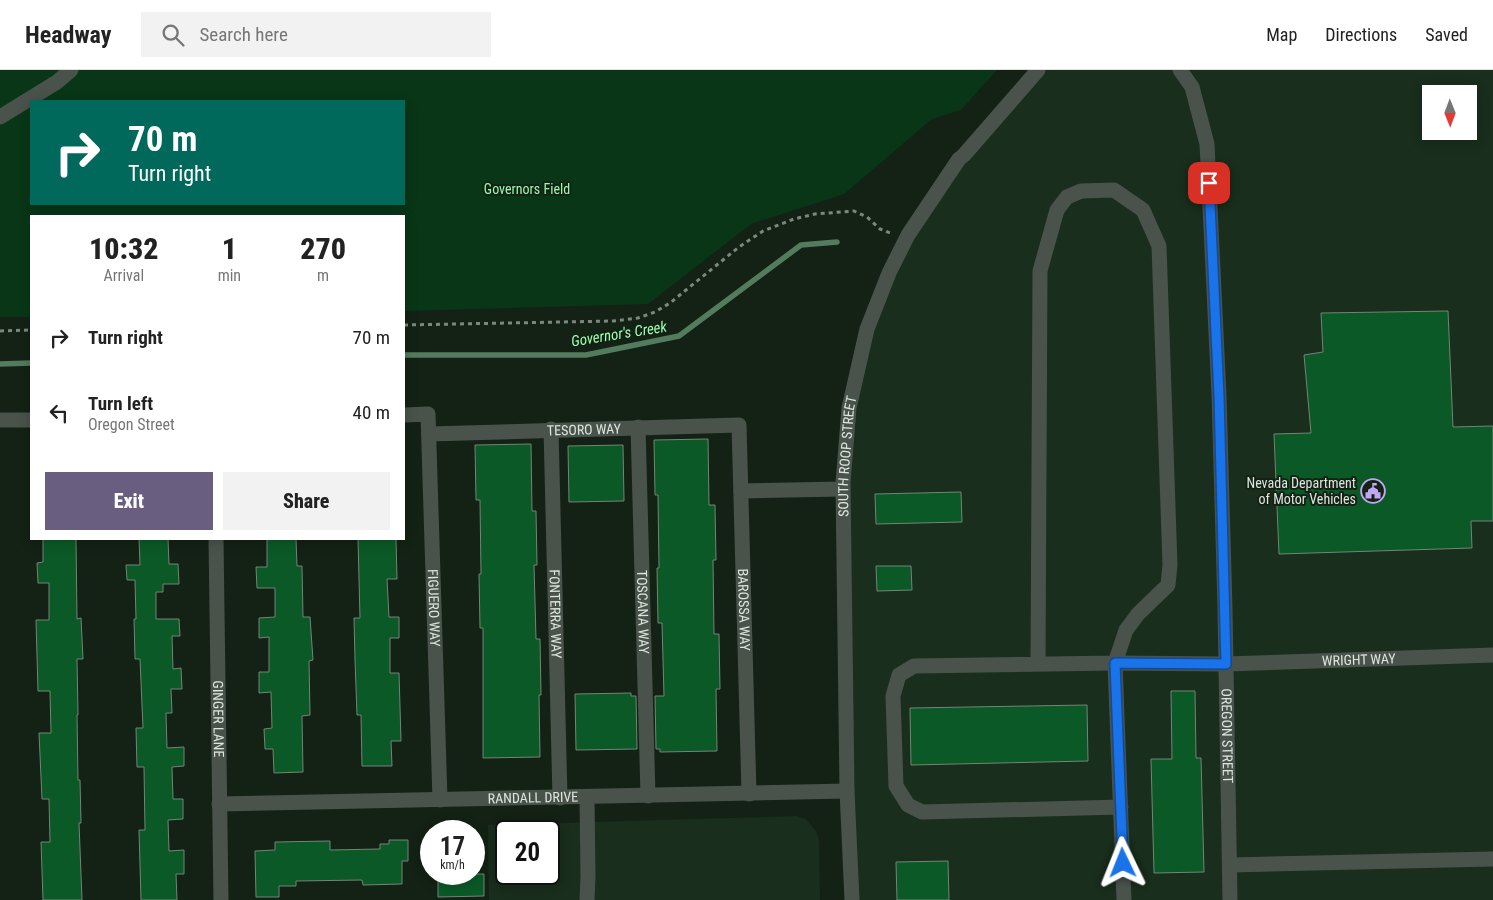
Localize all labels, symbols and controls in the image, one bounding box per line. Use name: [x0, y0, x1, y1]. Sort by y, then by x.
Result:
search box: [141, 12, 491, 57]
text: Headway: [25, 21, 111, 49]
icon: search: [159, 21, 187, 49]
text: Search here: [199, 23, 288, 46]
text: Map: [1266, 24, 1297, 45]
text: Directions: [1325, 24, 1397, 45]
text: Saved: [1425, 24, 1468, 45]
north arrow: [1422, 85, 1478, 140]
map controls: [1422, 85, 1477, 140]
text: 70 m: [128, 119, 197, 160]
icon: right: [45, 120, 110, 185]
text: Turn right: [128, 161, 211, 186]
pin: [1188, 162, 1230, 204]
icon: arrive: [1195, 169, 1223, 197]
park label: Governors Field: [484, 181, 570, 197]
text: 10:32: [89, 231, 159, 266]
text: 1: [222, 231, 237, 266]
text: 270: [300, 231, 346, 266]
text: Arrival: [103, 266, 144, 285]
text: min: [218, 266, 241, 285]
text: m: [317, 266, 329, 285]
water label: Governor's Creek: [570, 317, 669, 350]
icon: right: [45, 324, 73, 352]
text: Turn right: [88, 326, 163, 349]
text: 70 m: [353, 326, 390, 349]
text: Turn left: [88, 392, 153, 415]
street label: SOUTH ROOP STREET: [835, 394, 860, 517]
icon: left: [45, 399, 73, 427]
text: 40 m: [353, 401, 390, 424]
text: Oregon Street: [88, 415, 175, 434]
street label: TESORO WAY: [547, 420, 622, 439]
button: Exit: [45, 472, 213, 530]
button: Share: [223, 472, 390, 530]
place label: Nevada Department of Motor Vehicles: [1246, 475, 1356, 507]
public building icon: Nevada Department of Motor Vehicles: [1360, 478, 1386, 504]
street label: BAROSSA WAY: [735, 568, 753, 652]
street label: FIGUERO WAY: [425, 569, 443, 648]
street label: FONTERRA WAY: [546, 569, 565, 659]
street label: TOSCANA WAY: [634, 570, 652, 655]
street label: WRIGHT WAY: [1322, 650, 1397, 669]
street label: GINGER LANE: [210, 680, 227, 758]
street label: OREGON STREET: [1218, 688, 1236, 783]
street label: RANDALL DRIVE: [488, 789, 578, 806]
speed limit sign: 20: [495, 820, 560, 885]
text: 17: [440, 832, 465, 861]
position arrow: [1096, 836, 1148, 888]
text: km/h: [440, 858, 465, 872]

